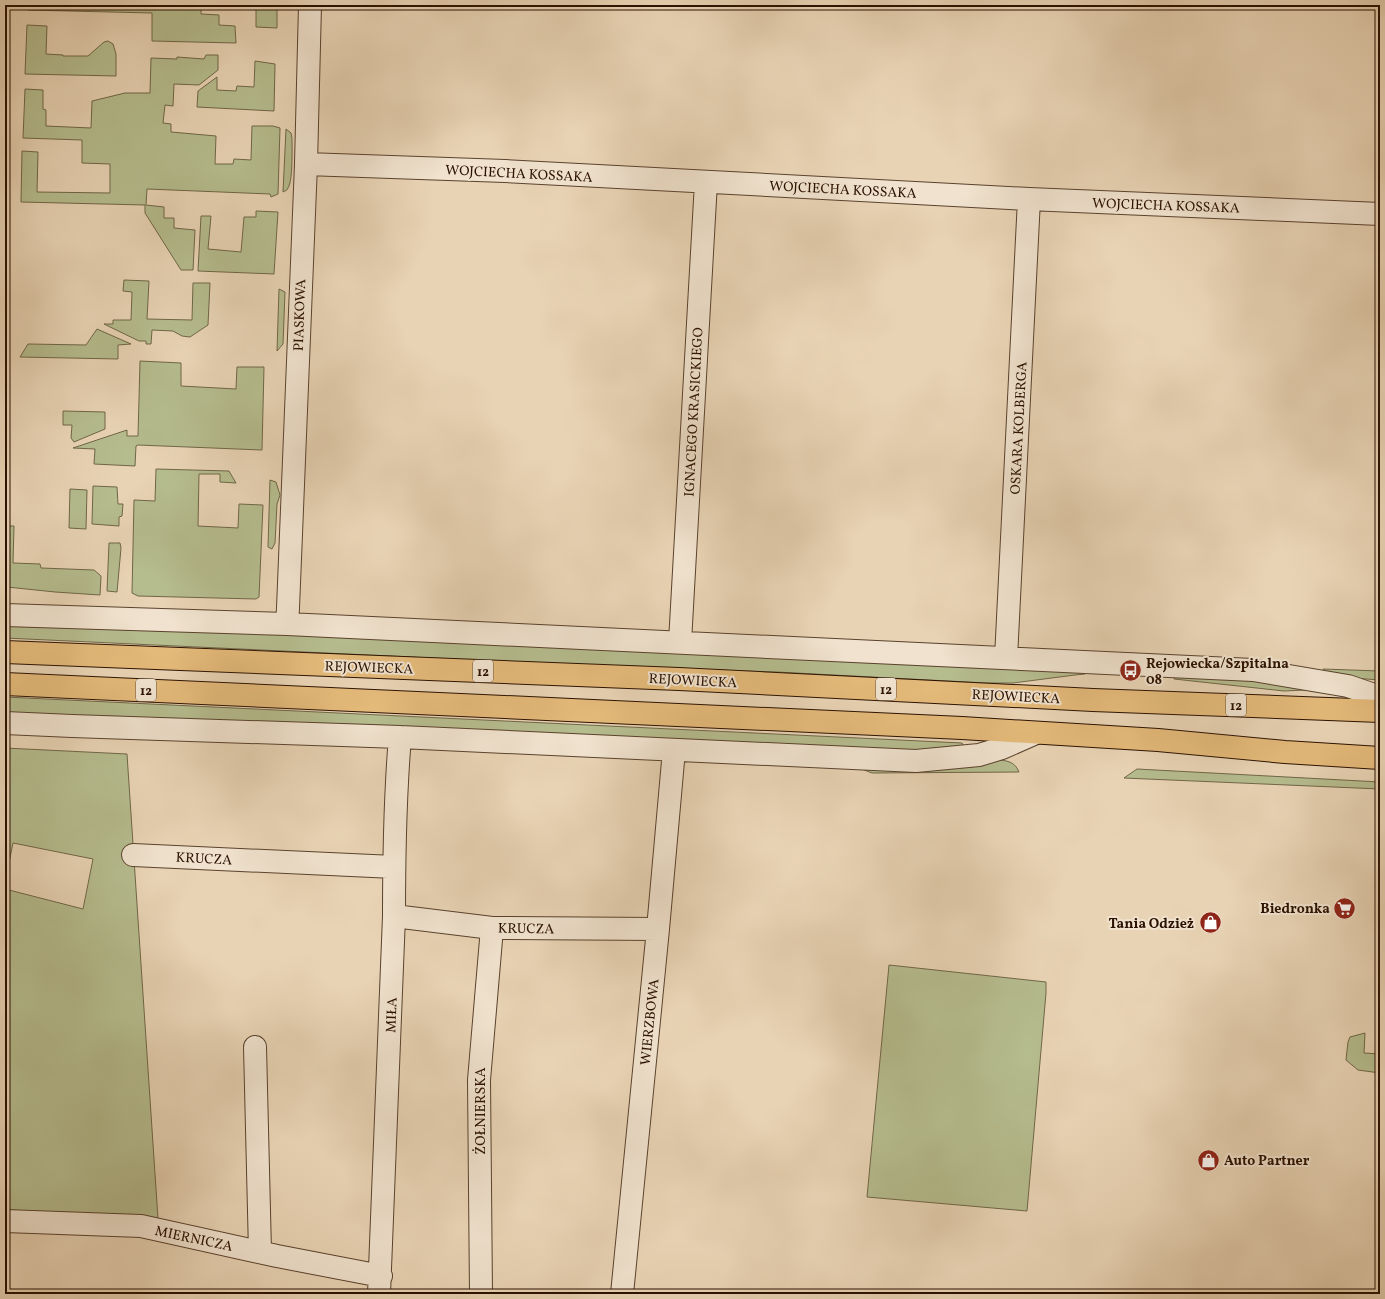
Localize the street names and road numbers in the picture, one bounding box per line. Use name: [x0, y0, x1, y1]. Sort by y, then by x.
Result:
street label: WOJCIECHA KOSSAKA: [445, 161, 593, 188]
street label: WOJCIECHA KOSSAKA: [769, 177, 917, 204]
street label: WOJCIECHA KOSSAKA: [1092, 194, 1240, 219]
street label: PIASKOWA: [290, 278, 311, 352]
street label: IGNACEGO KRASICKIEGO: [681, 327, 708, 497]
street label: OSKARA KOLBERGA: [1007, 361, 1032, 495]
street label: REJOWIECKA: [324, 657, 414, 680]
road number: 12: [473, 660, 493, 682]
street label: REJOWIECKA: [648, 670, 738, 693]
road number: 12: [876, 678, 896, 700]
road number: 12: [136, 679, 156, 701]
street label: REJOWIECKA: [971, 686, 1061, 709]
road number: 12: [1226, 694, 1246, 716]
street label: KRUCZA: [175, 849, 233, 870]
street label: KRUCZA: [498, 920, 554, 939]
street label: WIERZBOWA: [636, 978, 665, 1066]
street label: MIŁA: [382, 997, 403, 1033]
street label: ŻOŁNIERSKA: [472, 1067, 491, 1155]
street label: MIERNICZA: [153, 1222, 235, 1257]

